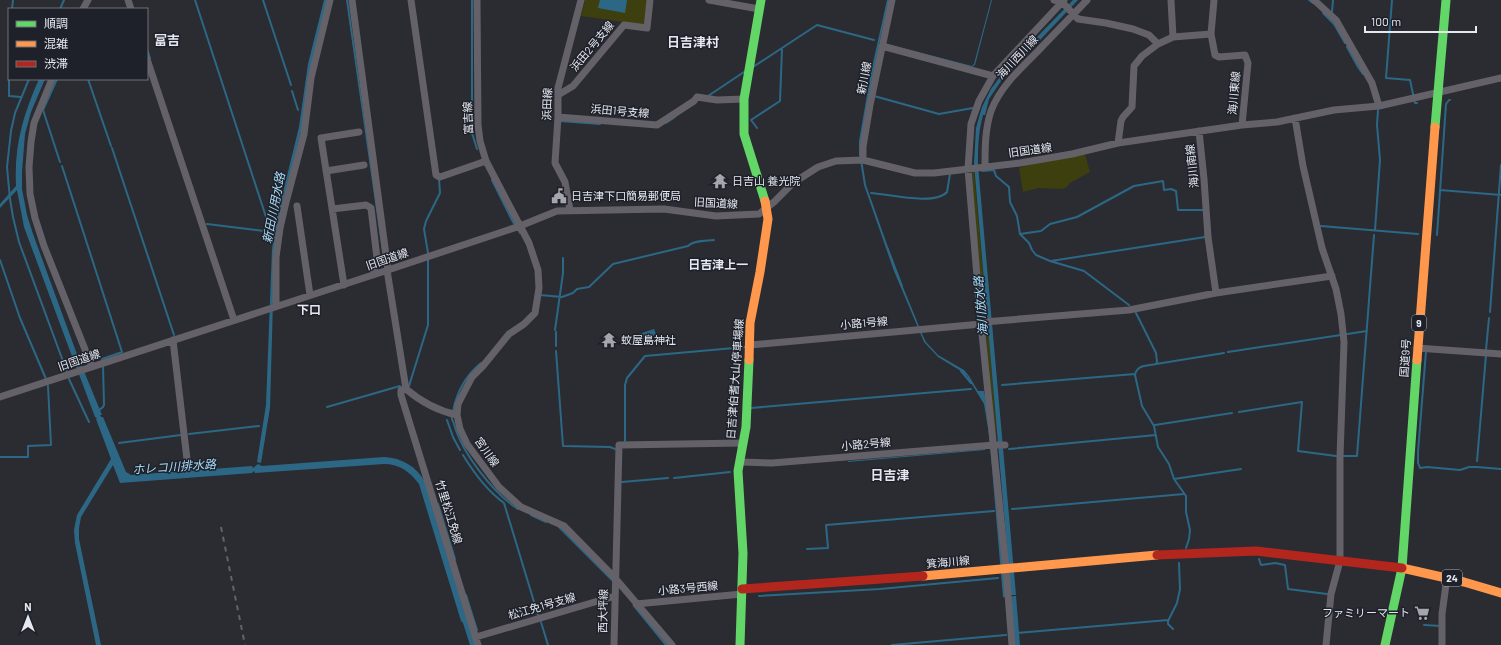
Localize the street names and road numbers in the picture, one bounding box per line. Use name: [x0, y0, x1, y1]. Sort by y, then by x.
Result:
street label: 浜田2号支線: [567, 18, 616, 73]
street label: 海川西川線: [993, 32, 1040, 81]
street label: 新川線: [854, 60, 873, 95]
street label: 海川東線: [1225, 70, 1242, 115]
street label: 浜田線: [539, 87, 554, 121]
street label: 富吉線: [460, 101, 475, 135]
street label: 浜田1号支線: [590, 101, 650, 120]
street label: 旧国道線: [1007, 140, 1053, 159]
street label: 海川南線: [1183, 143, 1200, 189]
street label: 旧国道線: [694, 195, 738, 210]
street label: 旧国道線: [364, 245, 410, 272]
street label: 小路1号線: [840, 314, 888, 331]
road number: 9: [1412, 315, 1426, 331]
street label: 日吉津伯耆大山停車場線: [724, 318, 745, 440]
street label: 国道9号: [1397, 338, 1412, 378]
street label: 旧国道線: [56, 346, 102, 373]
street label: 宮川線: [473, 434, 502, 469]
street label: 小路2号線: [841, 435, 891, 452]
street label: 竹里松江免線: [434, 478, 465, 545]
street label: 箕海川線: [925, 553, 970, 570]
road number: 24: [1442, 570, 1462, 586]
street label: 小路3号西線: [657, 578, 719, 597]
street label: 西大坪線: [596, 589, 609, 633]
street label: 松江免1号支線: [506, 590, 577, 621]

